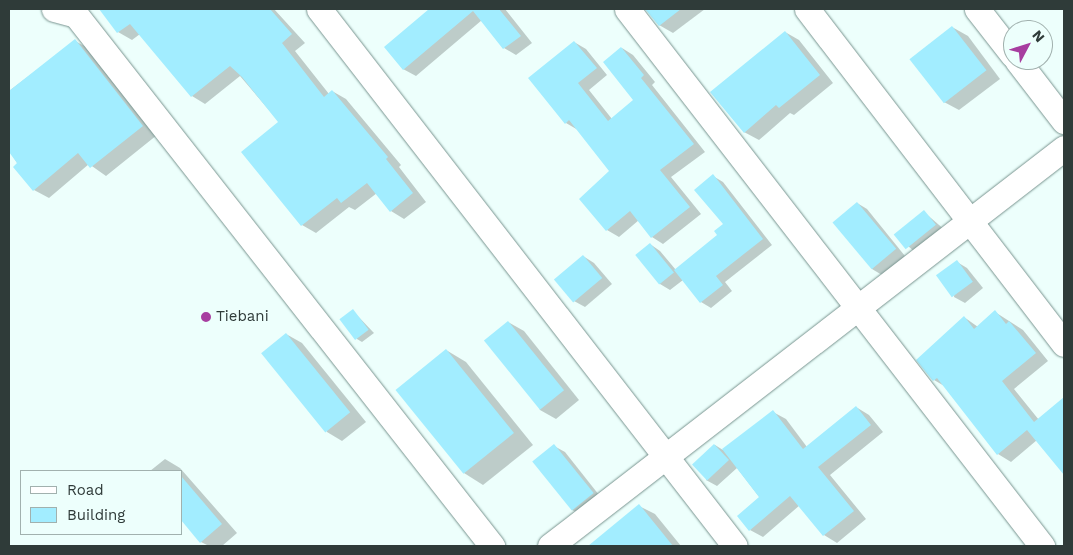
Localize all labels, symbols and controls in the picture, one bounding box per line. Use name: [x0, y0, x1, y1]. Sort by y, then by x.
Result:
north arrow: [1003, 20, 1053, 70]
text: N: [1029, 27, 1048, 45]
place label: Tiebani: [216, 308, 269, 326]
marker: Tiebani: [200, 311, 212, 323]
legend: [20, 470, 182, 535]
text: Road: [67, 481, 104, 499]
text: Building: [67, 506, 125, 524]

